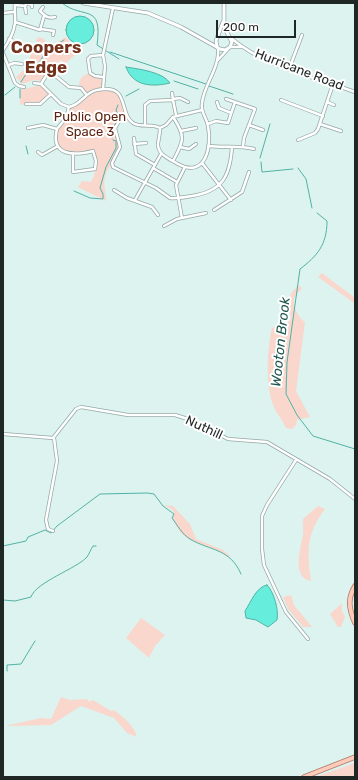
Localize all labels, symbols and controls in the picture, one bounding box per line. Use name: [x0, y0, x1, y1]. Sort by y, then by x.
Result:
scale bar: [218, 12, 298, 38]
text: 200 m: [223, 20, 259, 34]
district label: Coopers Edge: [11, 38, 81, 78]
street label: Hurricane Road: [252, 46, 346, 94]
park label: Public Open Space 3: [54, 109, 126, 140]
water label: Wooton Brook: [268, 296, 294, 388]
street label: Nuthill: [183, 413, 225, 443]

